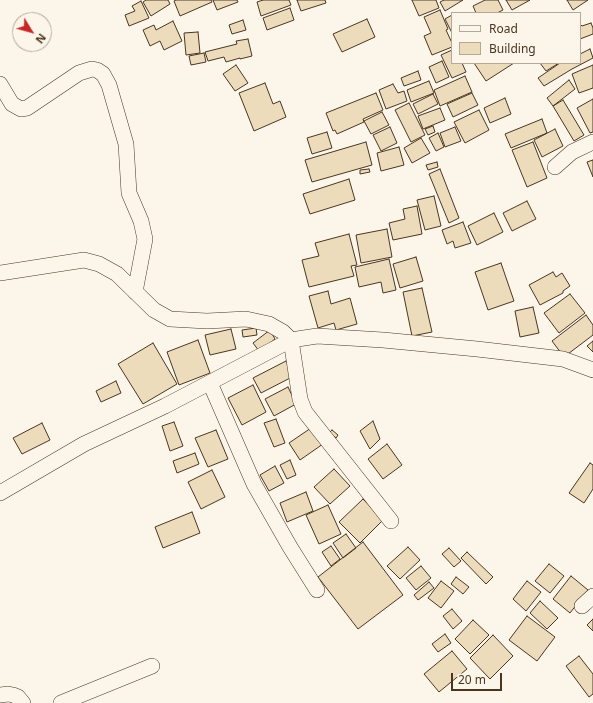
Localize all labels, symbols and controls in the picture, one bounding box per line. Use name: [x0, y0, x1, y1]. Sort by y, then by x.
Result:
north arrow: [12, 12, 52, 52]
legend: [451, 12, 581, 64]
text: Road: [489, 20, 518, 37]
text: N: [33, 31, 50, 47]
text: Building: [489, 40, 536, 57]
scale bar: [453, 665, 504, 691]
text: 20 m: [458, 671, 486, 688]

